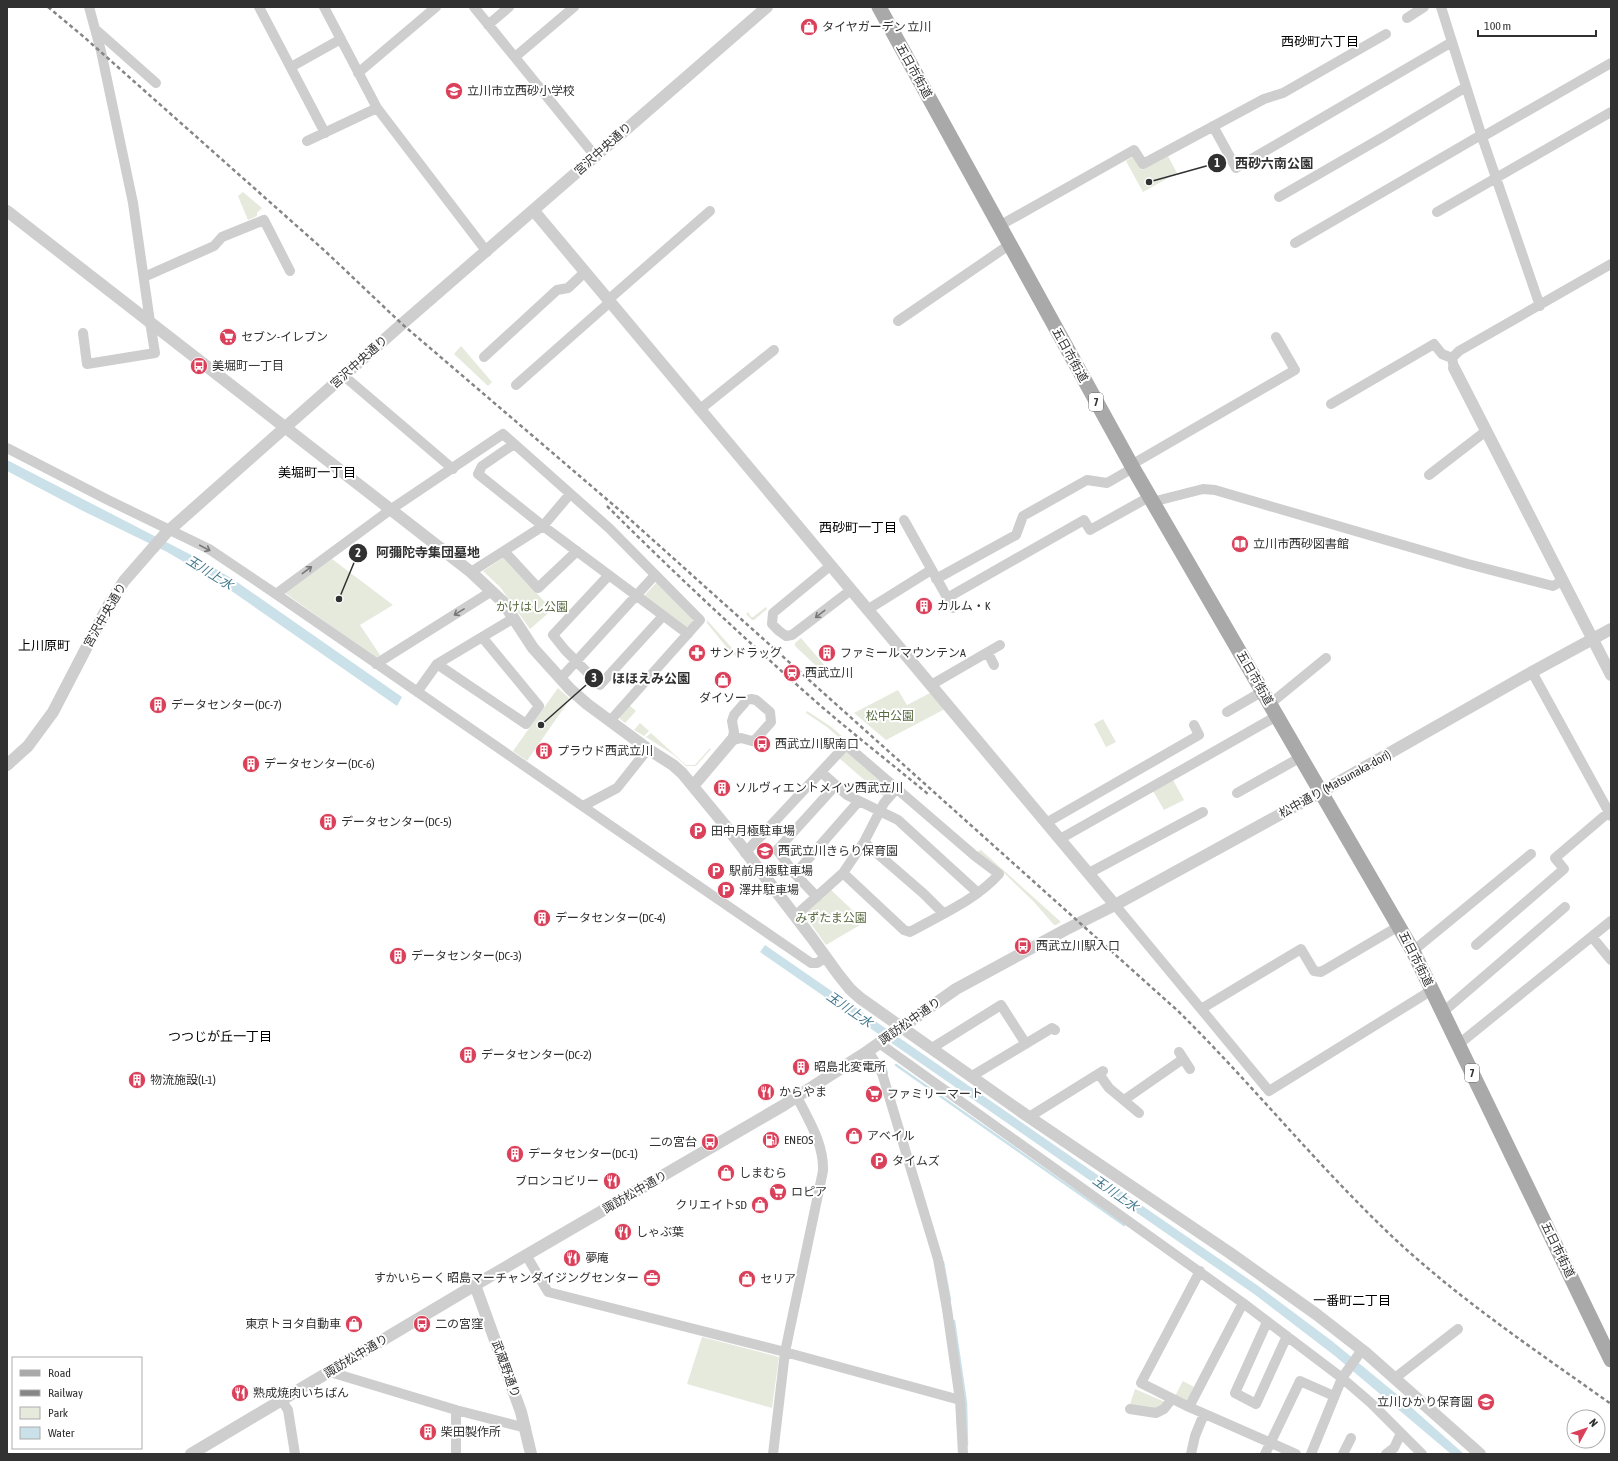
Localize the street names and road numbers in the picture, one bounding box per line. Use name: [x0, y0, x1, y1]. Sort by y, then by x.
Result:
street label: 五日市街道: [893, 41, 935, 101]
street label: 宮沢中央通り: [572, 120, 634, 178]
street label: 五日市街道: [1049, 325, 1091, 385]
street label: 宮沢中央通り: [328, 333, 390, 391]
road number: 7: [1089, 393, 1103, 411]
street label: 宮沢中央通り: [81, 580, 129, 650]
street label: 五日市街道: [1234, 649, 1276, 707]
street label: 松中通り (Matsunaka-dori): [1277, 747, 1393, 821]
street label: 五日市街道: [1396, 929, 1436, 989]
street label: 諏訪松中通り: [876, 995, 944, 1047]
road number: 7: [1465, 1064, 1479, 1082]
street label: 諏訪松中通り: [600, 1168, 670, 1216]
street label: 五日市街道: [1539, 1220, 1577, 1280]
street label: 諏訪松中通り: [322, 1331, 390, 1381]
street label: 武蔵野通り: [489, 1338, 523, 1400]

